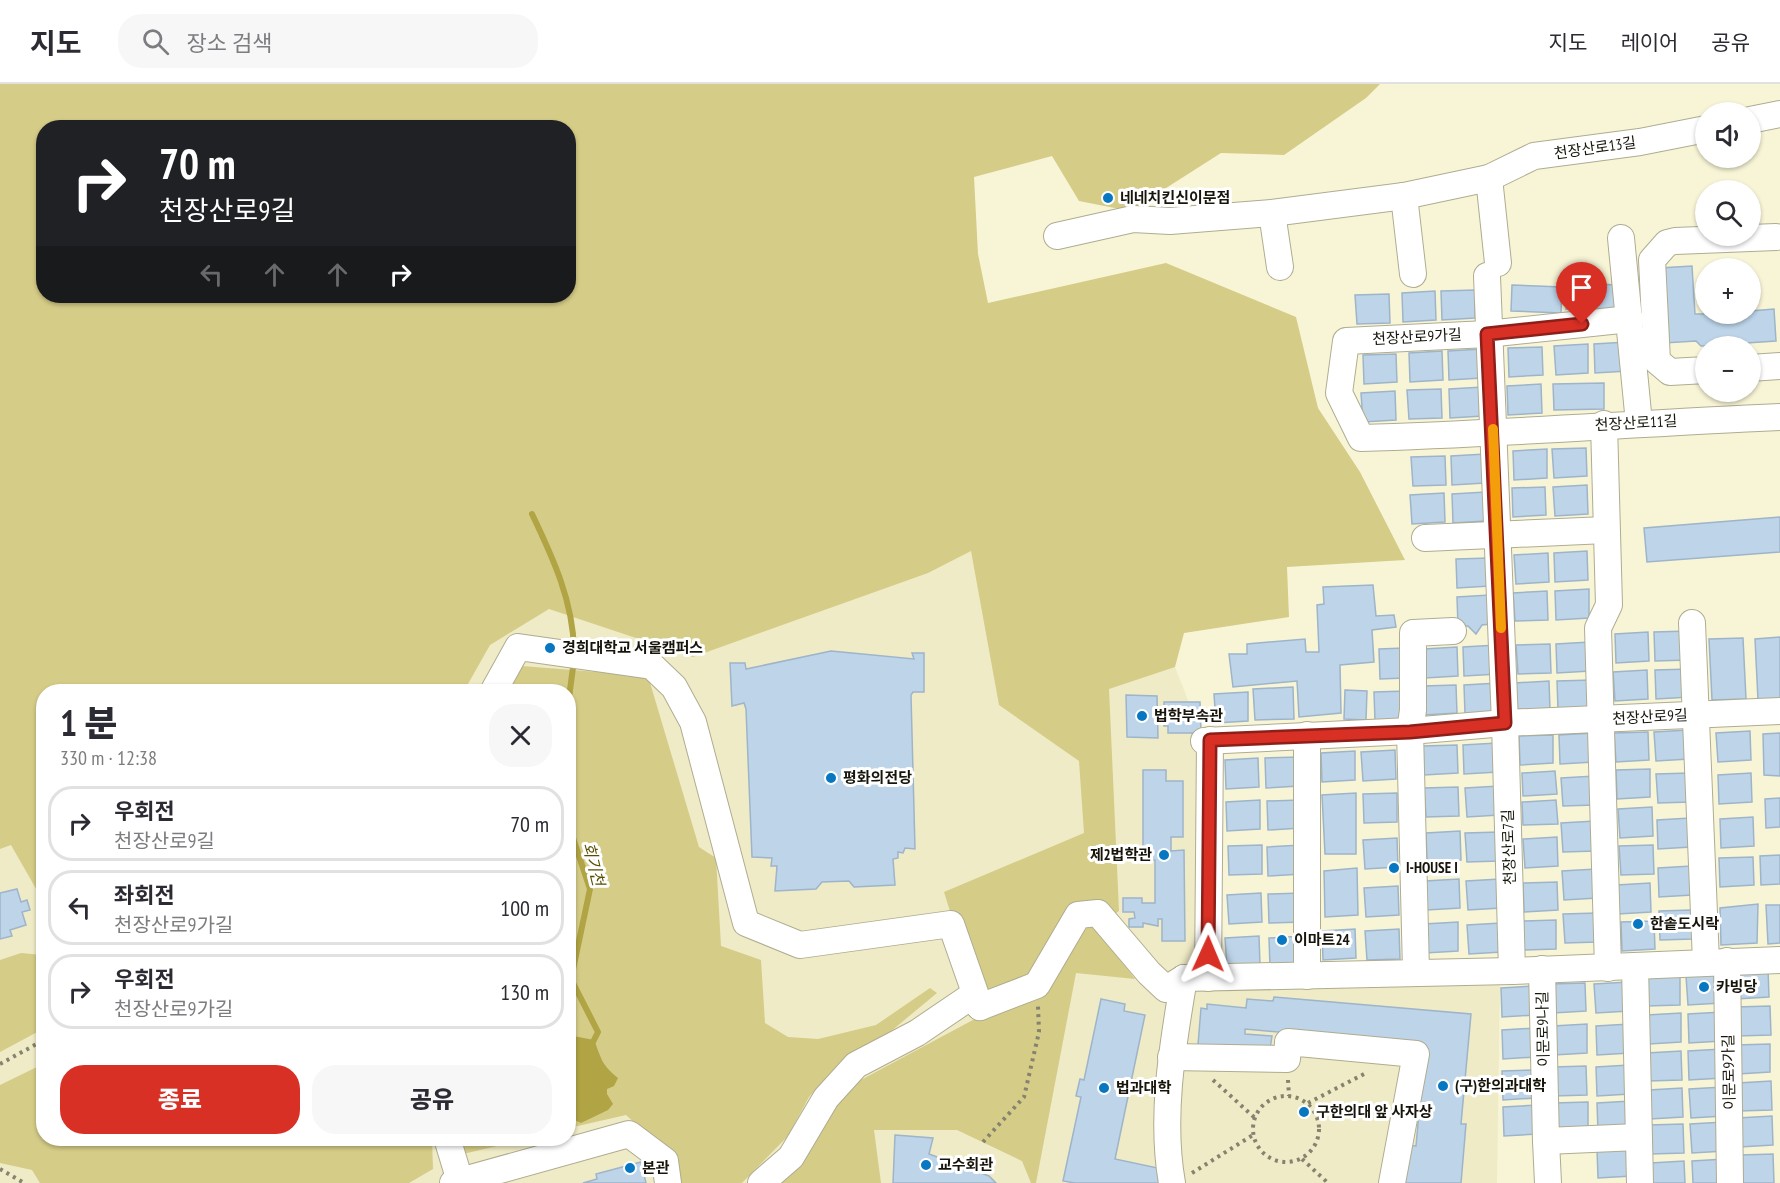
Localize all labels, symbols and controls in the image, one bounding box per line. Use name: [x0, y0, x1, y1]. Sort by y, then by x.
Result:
search box: [118, 14, 538, 68]
text: 지도: [30, 24, 82, 61]
icon: search: [139, 25, 172, 58]
text: 장소 검색: [187, 29, 272, 57]
text: 지도: [1549, 29, 1587, 56]
text: 레이어: [1620, 29, 1678, 56]
text: 공유: [1711, 29, 1750, 56]
map controls: [1695, 102, 1761, 402]
button: sound: [1695, 102, 1761, 168]
street label: 천장산로13길: [1553, 132, 1637, 163]
text: 70 m: [159, 136, 236, 191]
icon: right: [60, 144, 138, 222]
button: search: [1695, 180, 1761, 246]
place label: 네네치킨신이문점: [1120, 188, 1230, 207]
marker: 네네치킨신이문점: [1101, 191, 1115, 205]
text: 천장산로9길: [159, 193, 295, 227]
icon: left: [195, 258, 228, 291]
icon: ahead: [258, 258, 291, 291]
icon: ahead: [321, 258, 354, 291]
icon: right: [384, 258, 417, 291]
button: +: [1695, 258, 1761, 324]
pin: [1556, 262, 1607, 324]
icon: arrive: [1565, 271, 1598, 304]
street label: 천장산로9가길: [1372, 325, 1462, 348]
button: −: [1695, 336, 1761, 402]
street label: 천장산로11길: [1594, 411, 1678, 434]
place label: 경희대학교 서울캠퍼스: [562, 638, 703, 657]
marker: 경희대학교 서울캠퍼스: [543, 641, 557, 655]
text: 1 분: [60, 699, 118, 746]
button: close: [489, 704, 552, 767]
street label: 천장산로9길: [1612, 705, 1688, 728]
place label: 법학부속관: [1154, 706, 1223, 725]
marker: 법학부속관: [1135, 709, 1149, 723]
text: 330 m · 12:38: [60, 745, 157, 771]
place label: 평화의전당: [843, 768, 912, 787]
marker: 평화의전당: [824, 771, 838, 785]
text: 우회전: [114, 797, 175, 825]
icon: right: [63, 807, 96, 840]
street label: 천장산로7길: [1498, 809, 1519, 885]
text: 70 m: [510, 810, 549, 838]
text: 천장산로9길: [114, 828, 215, 854]
water label: 회기천: [579, 840, 610, 890]
place label: 제2법학관: [1090, 845, 1152, 864]
marker: 제2법학관: [1157, 848, 1171, 862]
place label: I-HOUSE I: [1406, 858, 1458, 877]
marker: I-HOUSE I: [1387, 861, 1401, 875]
text: 좌회전: [114, 881, 175, 909]
icon: left: [63, 891, 96, 924]
text: 100 m: [500, 894, 549, 922]
text: 천장산로9가길: [114, 912, 233, 938]
place label: 한솥도시락: [1650, 914, 1719, 933]
marker: 한솥도시락: [1631, 917, 1645, 931]
position arrow: [1176, 922, 1240, 986]
place label: 이마트24: [1294, 930, 1350, 949]
marker: 이마트24: [1275, 933, 1289, 947]
text: 우회전: [114, 965, 175, 993]
icon: right: [63, 975, 96, 1008]
place label: 카빙당: [1716, 977, 1758, 996]
text: 130 m: [500, 978, 549, 1006]
marker: 카빙당: [1697, 980, 1711, 994]
street label: 이문로9나길: [1532, 991, 1553, 1067]
text: 천장산로9가길: [114, 996, 233, 1022]
street label: 이문로9가길: [1718, 1034, 1739, 1110]
button: 종료: [60, 1065, 300, 1134]
button: 공유: [312, 1065, 552, 1134]
place label: (구)한의과대학: [1455, 1076, 1546, 1095]
place label: 법과대학: [1116, 1078, 1171, 1097]
marker: (구)한의과대학: [1436, 1079, 1450, 1093]
marker: 법과대학: [1097, 1081, 1111, 1095]
place label: 구한의대 앞 사자상: [1316, 1102, 1433, 1121]
marker: 구한의대 앞 사자상: [1297, 1105, 1311, 1119]
place label: 교수회관: [938, 1155, 993, 1174]
place label: 본관: [642, 1158, 670, 1177]
marker: 교수회관: [919, 1158, 933, 1172]
marker: 본관: [623, 1161, 637, 1175]

